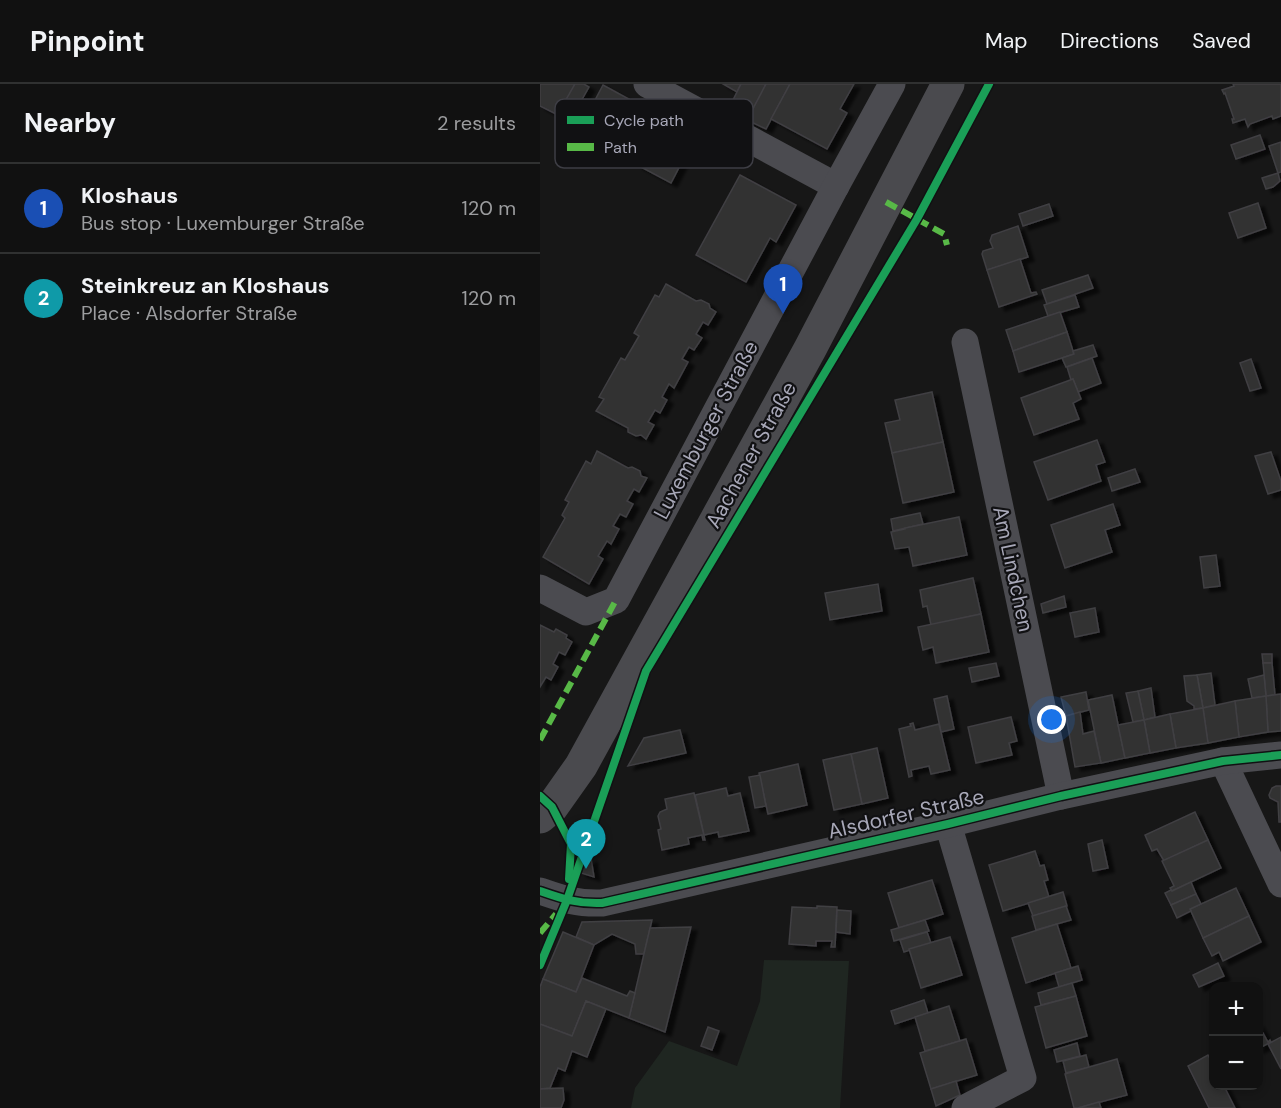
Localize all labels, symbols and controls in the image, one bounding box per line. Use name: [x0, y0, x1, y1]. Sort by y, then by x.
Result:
text: Pinpoint: [30, 23, 145, 60]
text: Map: [985, 27, 1027, 55]
text: Directions: [1060, 27, 1159, 55]
text: Saved: [1192, 27, 1251, 55]
legend: [555, 99, 753, 168]
text: Nearby: [24, 106, 116, 140]
text: 2 results: [437, 110, 516, 136]
text: Cycle path: [604, 110, 684, 131]
text: Path: [604, 137, 637, 158]
text: Kloshaus: [81, 181, 178, 210]
text: 1: [40, 195, 47, 221]
text: 120 m: [462, 195, 516, 221]
text: Bus stop · Luxemburger Straße: [81, 210, 365, 236]
pin: 1: [764, 264, 802, 314]
text: Steinkreuz an Kloshaus: [81, 271, 329, 300]
text: 2: [38, 285, 49, 311]
text: 120 m: [462, 285, 516, 311]
text: Place · Alsdorfer Straße: [81, 300, 297, 326]
street label: Luxemburger Straße: [647, 336, 765, 524]
street label: Aachener Straße: [699, 377, 803, 533]
street label: Am Lindchen: [986, 504, 1040, 634]
your location: [1037, 705, 1066, 734]
street label: Alsdorfer Straße: [825, 782, 987, 846]
pin: 2: [566, 820, 606, 869]
map controls: [1209, 982, 1263, 1090]
button: +: [1209, 982, 1263, 1036]
button: −: [1209, 1036, 1263, 1090]

